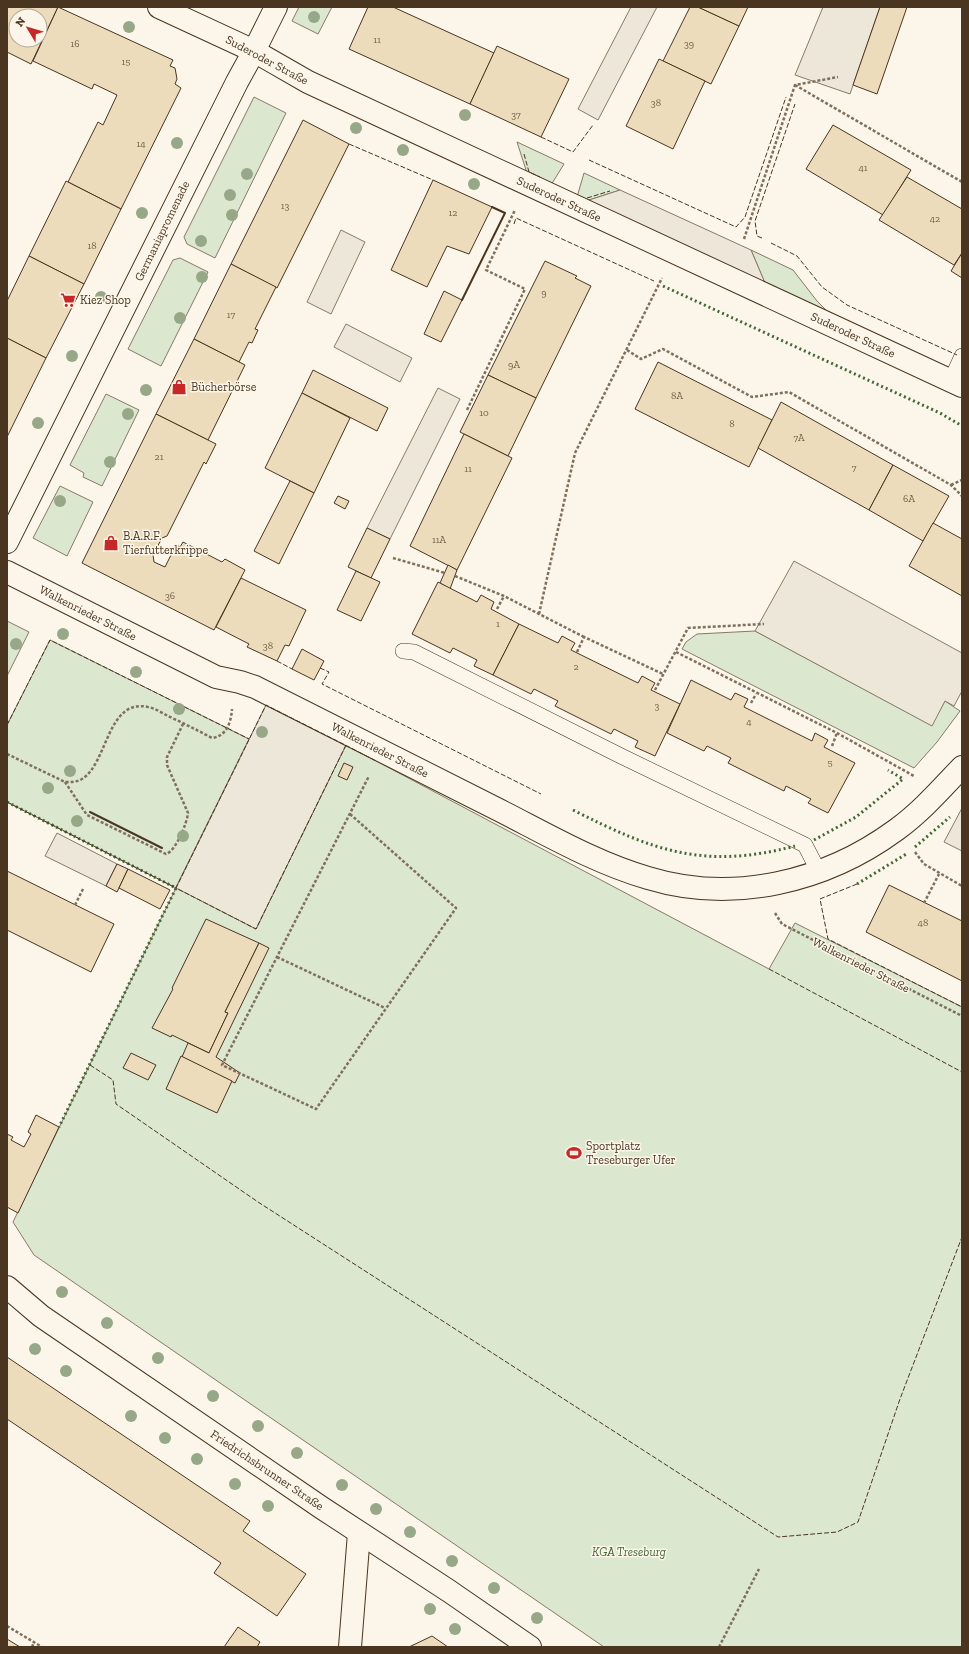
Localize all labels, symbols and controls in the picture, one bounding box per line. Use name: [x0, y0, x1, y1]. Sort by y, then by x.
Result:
north arrow: [8, 8, 48, 48]
text: N: [13, 14, 29, 29]
street label: Suderoder Straße: [223, 32, 311, 88]
house number: 11: [373, 34, 381, 46]
house number: 16: [70, 38, 80, 50]
house number: 39: [684, 38, 694, 50]
house number: 15: [122, 56, 130, 68]
house number: 38: [651, 97, 661, 109]
house number: 37: [511, 109, 521, 121]
house number: 14: [136, 138, 146, 150]
house number: 41: [858, 162, 868, 174]
street label: Suderoder Straße: [515, 173, 604, 225]
street label: Germaniapromenade: [132, 178, 193, 283]
house number: 13: [281, 200, 289, 212]
house number: 12: [449, 207, 458, 219]
house number: 42: [930, 213, 940, 225]
house number: 18: [87, 240, 97, 252]
house number: 9: [541, 287, 547, 299]
supermarket icon: Kiez Shop: [59, 291, 77, 309]
place label: Kiez Shop: [80, 293, 131, 307]
house number: 17: [227, 309, 235, 321]
street label: Suderoder Straße: [809, 309, 898, 361]
house number: 9A: [508, 359, 520, 371]
shop icon: Bücherbörse: [170, 378, 188, 396]
place label: Bücherbörse: [191, 380, 257, 394]
house number: 8A: [671, 390, 683, 402]
house number: 10: [479, 407, 489, 419]
house number: 8: [729, 418, 735, 430]
house number: 7A: [794, 432, 805, 444]
house number: 21: [155, 451, 164, 463]
house number: 7: [852, 462, 857, 474]
house number: 11: [464, 463, 472, 475]
house number: 6A: [903, 493, 915, 505]
place label: B.A.R.F. Tierfutterkrippe: [123, 529, 208, 557]
shop icon: B.A.R.F. Tierfutterkrippe: [102, 534, 120, 552]
house number: 11A: [432, 534, 447, 546]
street label: Walkenrieder Straße: [37, 582, 139, 644]
house number: 36: [165, 590, 175, 602]
house number: 1: [496, 618, 500, 630]
house number: 38: [263, 640, 273, 652]
house number: 2: [573, 661, 579, 673]
house number: 3: [655, 700, 660, 712]
house number: 4: [746, 716, 752, 728]
street label: Walkenrieder Straße: [329, 719, 431, 781]
house number: 5: [827, 757, 833, 769]
house number: 48: [918, 917, 928, 929]
street label: Walkenrieder Straße: [810, 934, 912, 996]
place label: Sportplatz Treseburger Ufer: [586, 1139, 676, 1167]
sports icon: Sportplatz Treseburger Ufer: [565, 1144, 583, 1162]
street label: Friedrichsbrunner Straße: [208, 1427, 327, 1513]
park label: KGA Treseburg: [592, 1545, 667, 1559]

